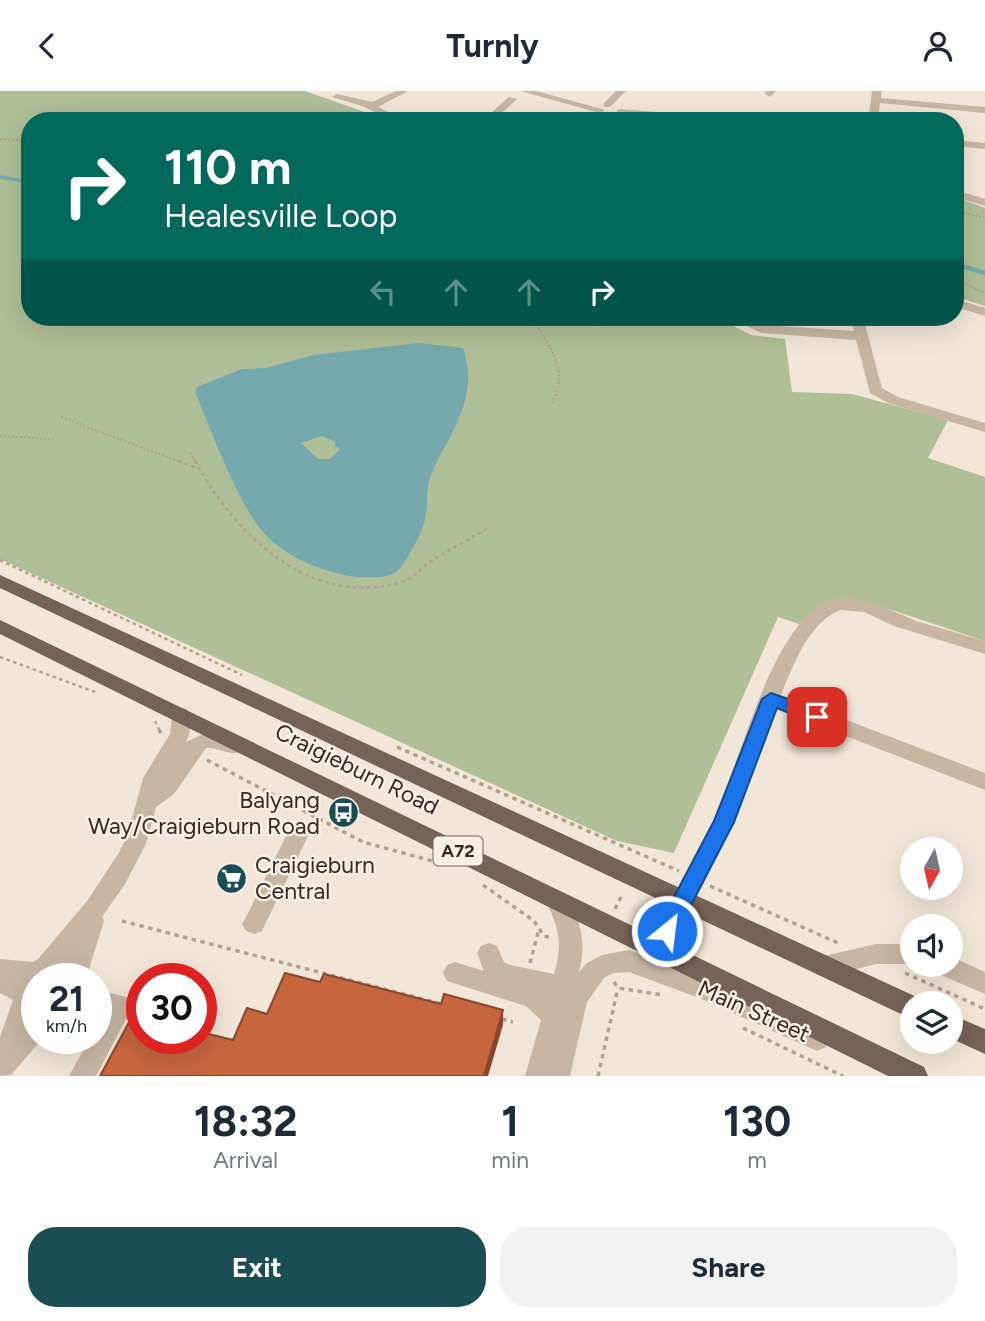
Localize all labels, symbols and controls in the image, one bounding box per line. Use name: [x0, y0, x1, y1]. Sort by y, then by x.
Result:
icon: back: [28, 27, 66, 65]
text: Turnly: [446, 27, 539, 65]
icon: person: [919, 27, 957, 65]
text: 110 m: [164, 137, 292, 196]
icon: right: [49, 140, 140, 231]
text: Healesville Loop: [164, 197, 397, 235]
icon: left: [364, 273, 402, 311]
icon: ahead: [437, 273, 475, 311]
icon: ahead: [510, 273, 548, 311]
icon: right: [583, 273, 621, 311]
pin: [787, 687, 847, 747]
icon: arrive: [798, 698, 836, 736]
street label: Craigieburn Road: [271, 717, 443, 821]
place label: Balyang Way/Craigieburn Road: [88, 786, 320, 840]
bus stop icon: Balyang Way/Craigieburn Road: [326, 796, 360, 830]
road number: A72: [434, 837, 482, 865]
north arrow: [900, 837, 962, 899]
map controls: [900, 837, 963, 1054]
place label: Craigieburn Central: [255, 851, 375, 905]
supermarket icon: Craigieburn Central: [215, 861, 249, 895]
position arrow: [630, 894, 704, 968]
button: sound: [900, 914, 963, 977]
speed limit sign: 30: [126, 963, 217, 1054]
street label: Main Street: [694, 974, 814, 1048]
text: 21: [49, 978, 84, 1020]
button: layers: [900, 991, 963, 1054]
text: km/h: [46, 1015, 87, 1037]
text: 18:32: [194, 1096, 298, 1147]
text: 1: [501, 1096, 519, 1147]
text: 130: [723, 1096, 791, 1147]
text: Arrival: [213, 1146, 278, 1174]
text: min: [491, 1146, 529, 1174]
text: m: [747, 1146, 767, 1174]
button: Exit: [28, 1227, 486, 1307]
button: Share: [500, 1227, 957, 1307]

